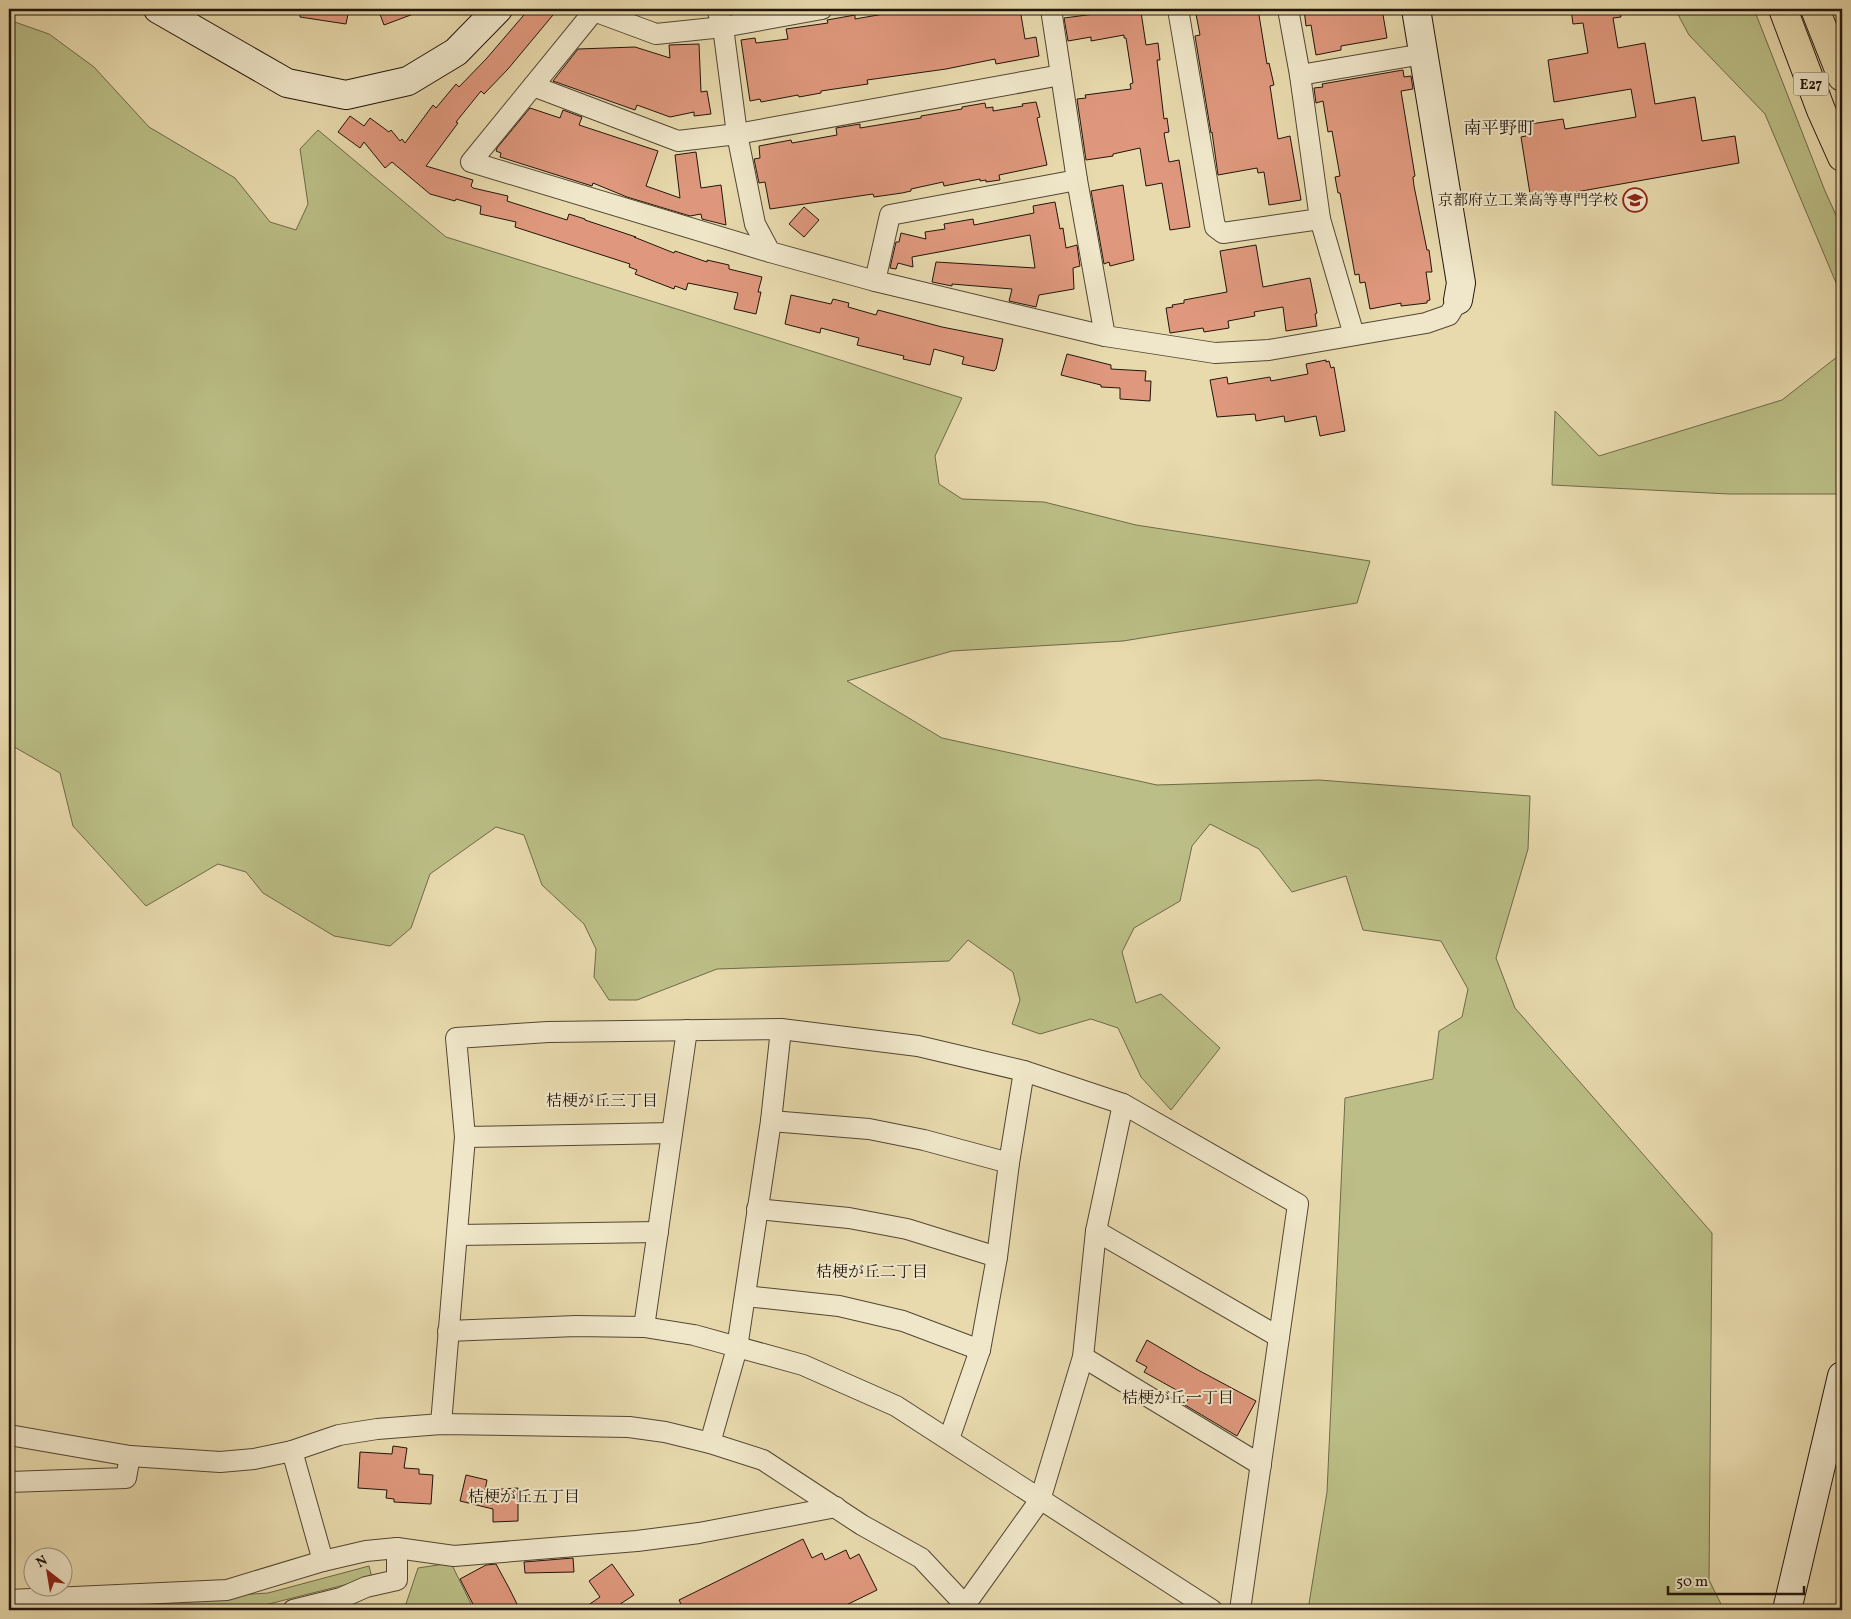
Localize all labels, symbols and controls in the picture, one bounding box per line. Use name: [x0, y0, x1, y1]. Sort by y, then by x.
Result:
road number: E27: [1794, 72, 1828, 96]
district label: 南平野町: [1463, 117, 1535, 142]
school or university icon: 京都府立工業高等専門学校: [1622, 187, 1648, 213]
place label: 京都府立工業高等専門学校: [1438, 191, 1618, 212]
district label: 桔梗が丘三丁目: [546, 1091, 658, 1113]
district label: 桔梗が丘二丁目: [816, 1262, 928, 1284]
district label: 桔梗が丘一丁目: [1122, 1388, 1234, 1410]
district label: 桔梗が丘五丁目: [468, 1487, 580, 1509]
north arrow: [22, 1546, 72, 1596]
text: N: [33, 1551, 51, 1573]
scale bar: [1668, 1564, 1805, 1596]
text: 50 m: [1676, 1572, 1708, 1593]

